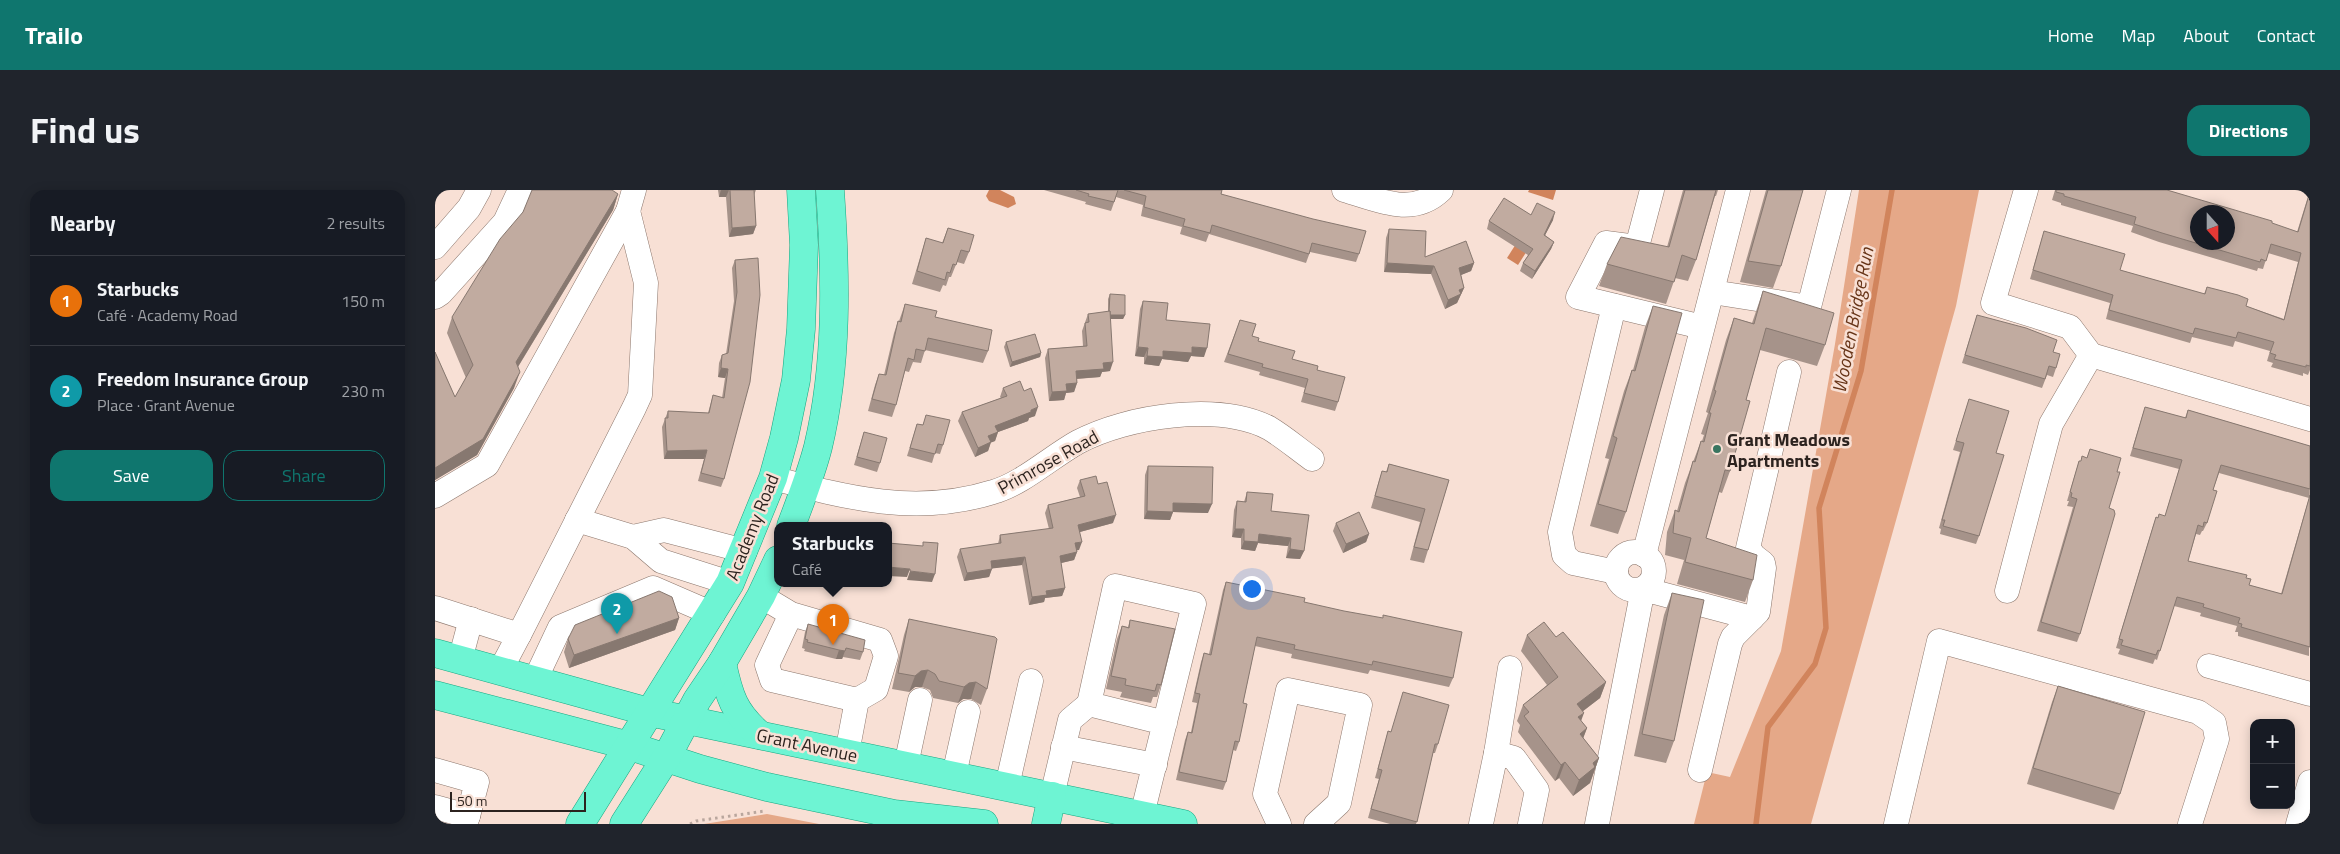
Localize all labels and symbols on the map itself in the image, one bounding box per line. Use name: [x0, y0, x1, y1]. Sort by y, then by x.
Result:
north arrow: [2190, 205, 2235, 250]
water label: Wooden Bridge Run: [1824, 244, 1880, 395]
street label: Primrose Road: [993, 423, 1103, 501]
place label: Grant Meadows Apartments: [1727, 426, 1850, 474]
marker: Grant Meadows Apartments: [1711, 443, 1723, 455]
street label: Academy Road: [718, 470, 786, 584]
your location: [1239, 576, 1265, 602]
pin: 2: [601, 593, 633, 634]
pin: 1: [817, 604, 849, 645]
street label: Grant Avenue: [754, 721, 860, 769]
scale bar: [450, 789, 586, 812]

